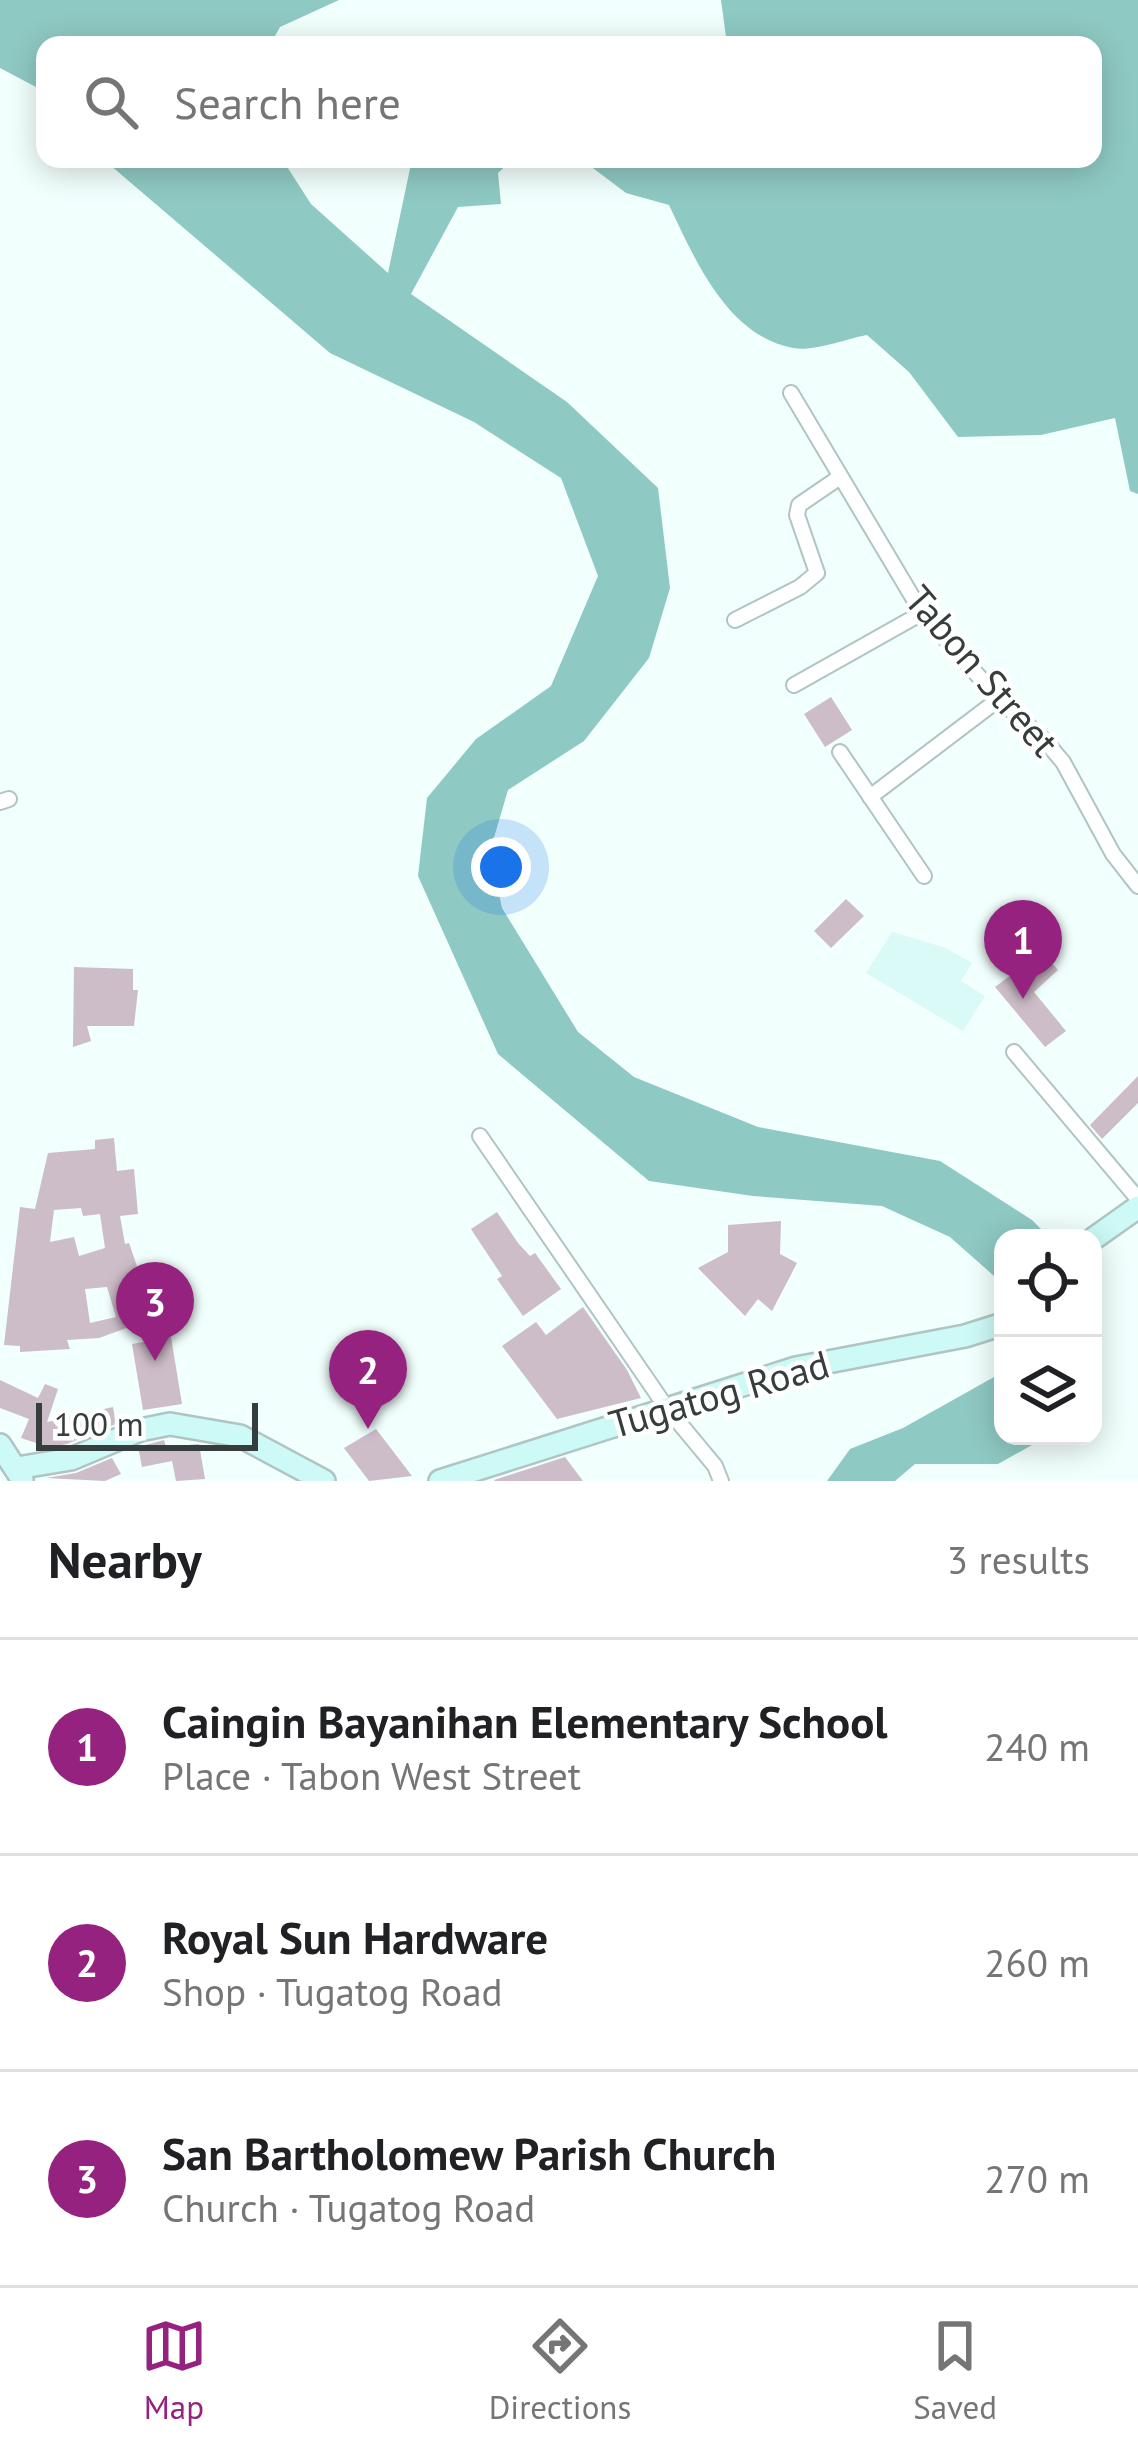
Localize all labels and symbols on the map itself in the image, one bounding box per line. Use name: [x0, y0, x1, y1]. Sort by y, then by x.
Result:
street label: Tabon Street: [894, 575, 1071, 767]
your location: [471, 837, 531, 897]
pin: 1: [984, 900, 1062, 999]
pin: 3: [116, 1262, 194, 1361]
pin: 2: [329, 1330, 407, 1429]
street label: Tugatog Road: [603, 1338, 835, 1449]
scale bar: [36, 1397, 258, 1450]

